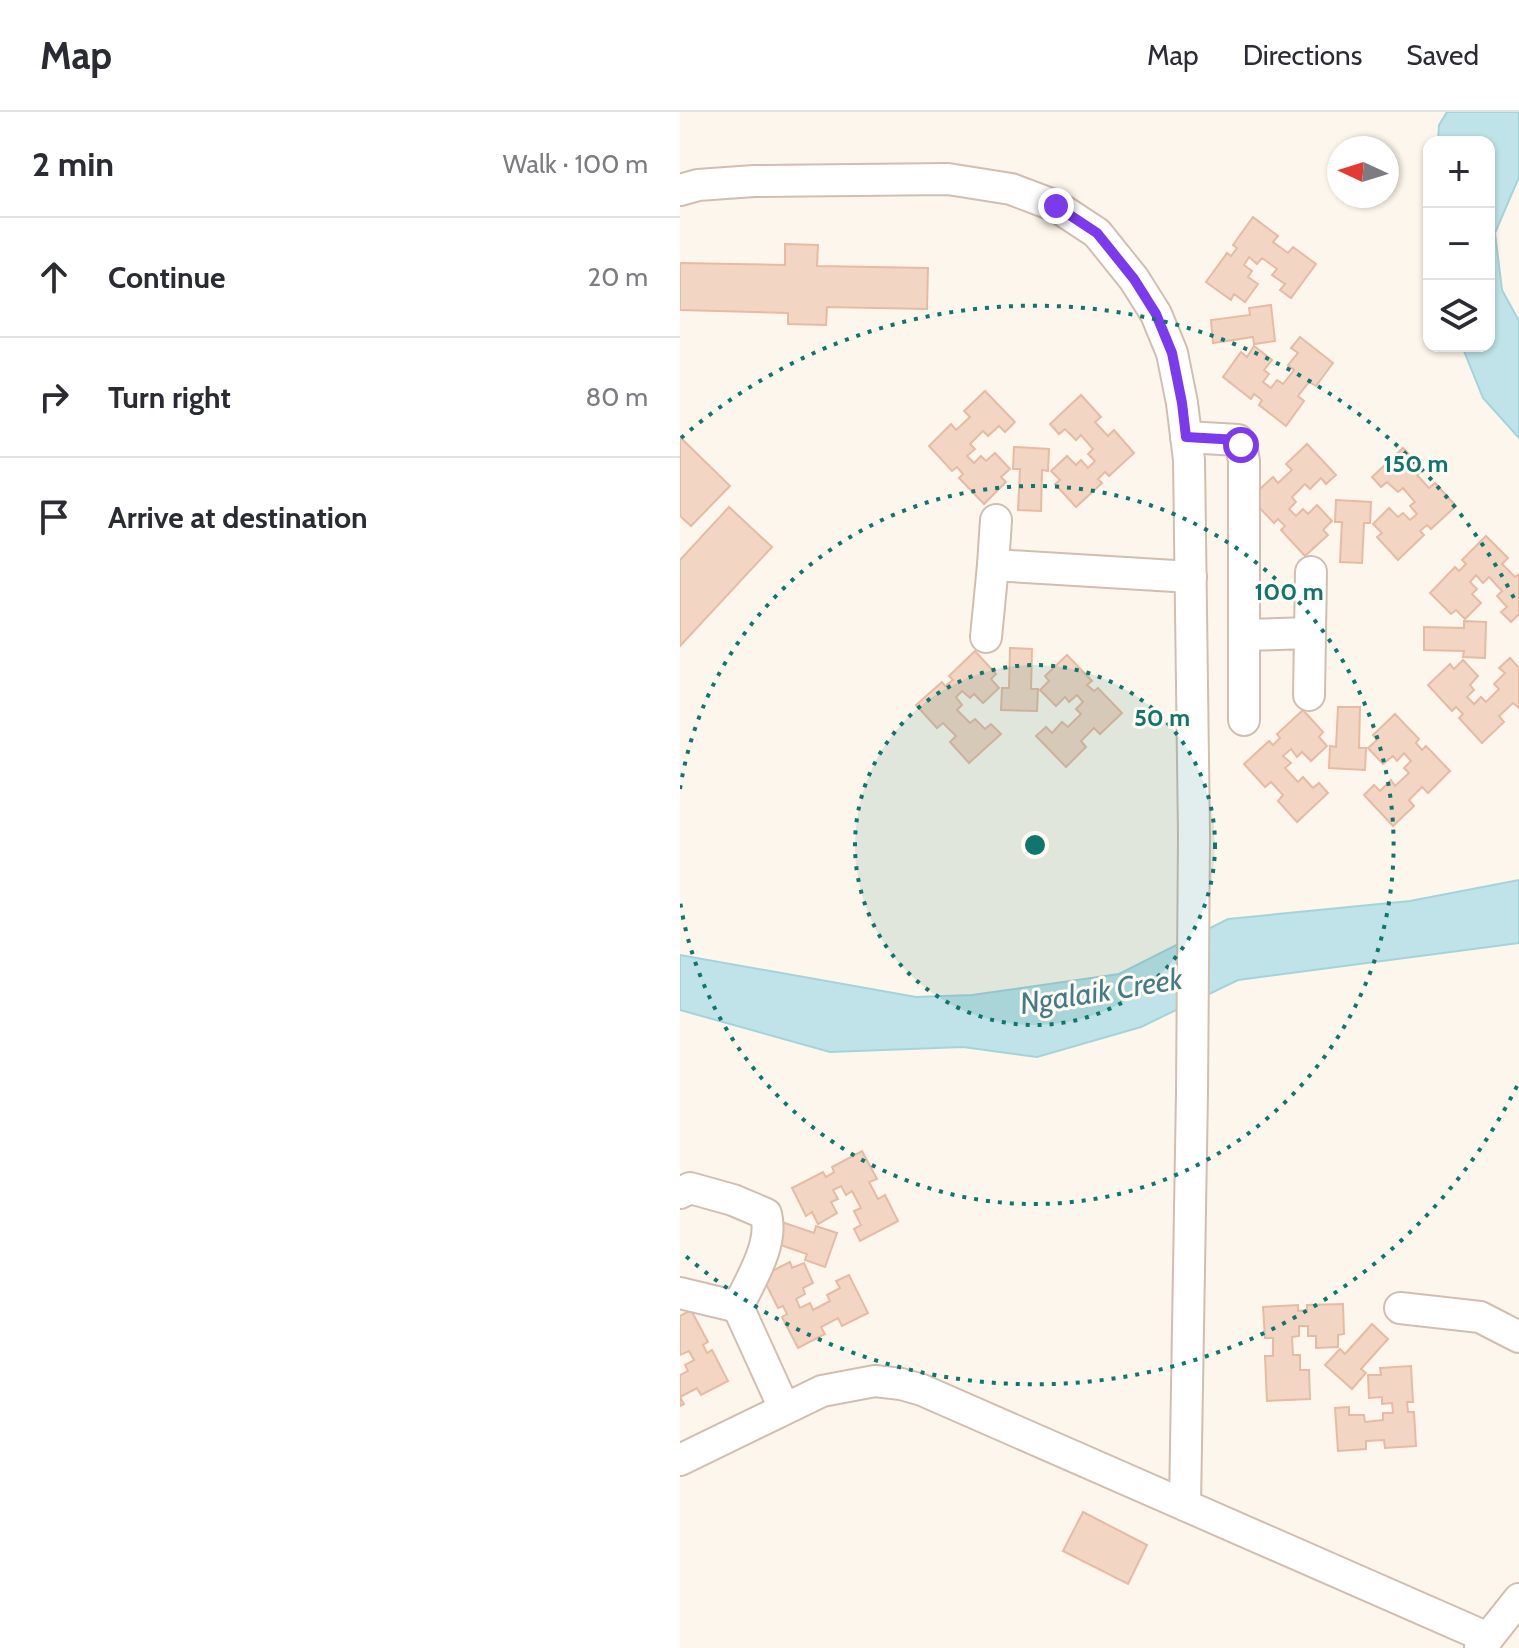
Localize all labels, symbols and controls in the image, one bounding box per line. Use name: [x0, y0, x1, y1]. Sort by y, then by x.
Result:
text: Map: [40, 32, 112, 79]
text: Map: [1147, 38, 1199, 72]
text: Directions: [1243, 38, 1362, 72]
text: Saved: [1406, 38, 1479, 72]
north arrow: [1327, 136, 1399, 208]
map controls: [1423, 136, 1495, 352]
button: +: [1423, 136, 1495, 208]
text: 2 min: [32, 143, 114, 185]
text: Walk · 100 m: [503, 148, 648, 180]
route end: [1038, 188, 1074, 224]
button: −: [1423, 208, 1495, 280]
icon: ahead: [32, 255, 76, 299]
text: Continue: [108, 259, 225, 296]
text: 20 m: [588, 261, 648, 293]
button: layers: [1423, 280, 1495, 352]
icon: right: [32, 375, 76, 419]
text: Turn right: [108, 379, 231, 416]
text: 80 m: [585, 381, 648, 413]
route start: [1223, 427, 1259, 463]
text: 150 m: [1384, 449, 1448, 478]
icon: arrive: [32, 495, 76, 539]
text: Arrive at destination: [108, 499, 368, 536]
text: 100 m: [1254, 577, 1324, 606]
text: 50 m: [1134, 703, 1190, 732]
centre of rings: [1021, 831, 1049, 859]
water label: Ngalaik Creek: [1017, 960, 1186, 1022]

